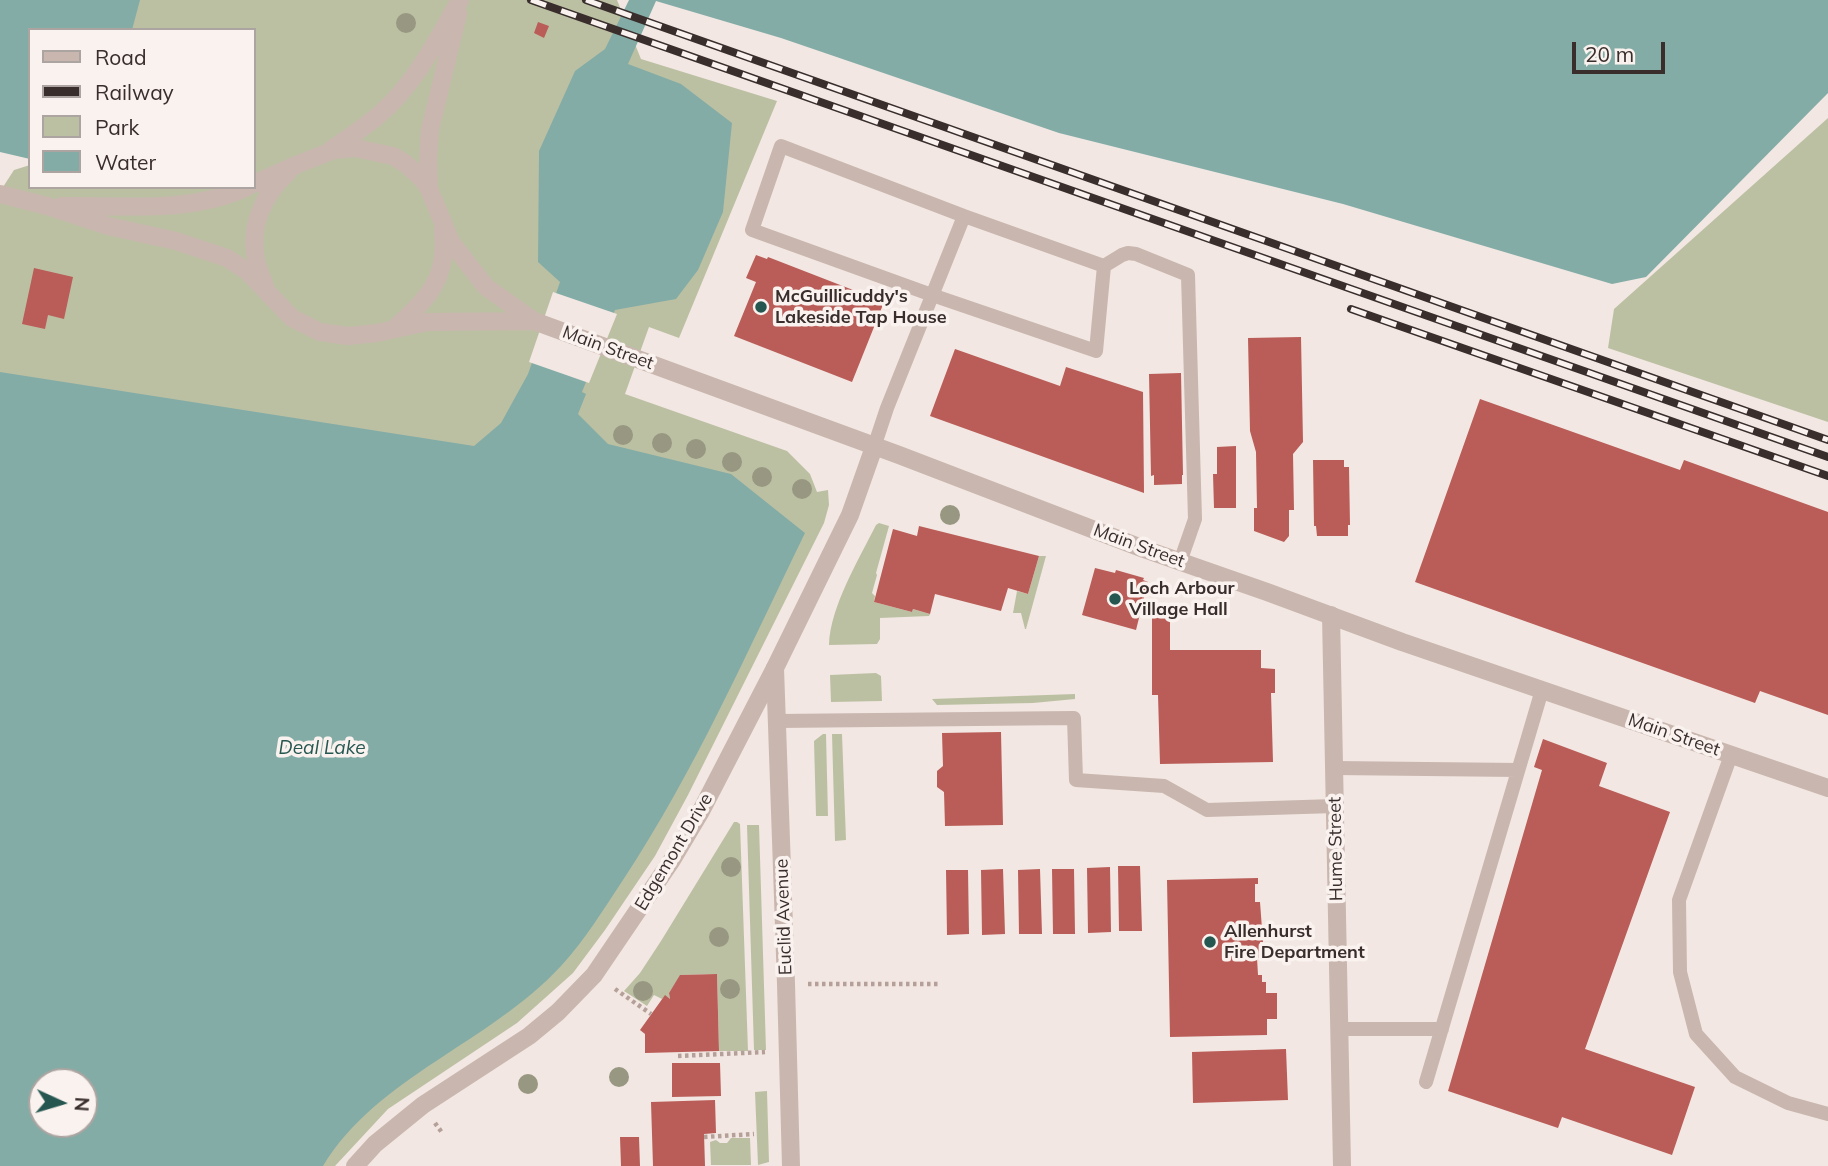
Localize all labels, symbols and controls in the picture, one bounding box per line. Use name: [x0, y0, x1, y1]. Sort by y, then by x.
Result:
legend: [28, 28, 256, 189]
scale bar: [1576, 28, 1669, 72]
text: 20 m: [1585, 41, 1634, 67]
text: Road: [95, 44, 146, 70]
text: Railway: [95, 79, 174, 105]
text: Park: [95, 114, 139, 140]
text: Water: [95, 149, 156, 175]
place label: McGuillicuddy's Lakeside Tap House: [775, 286, 947, 328]
marker: McGuillicuddy's Lakeside Tap House: [753, 299, 769, 315]
street label: Main Street: [559, 322, 657, 374]
street label: Main Street: [1090, 520, 1188, 572]
place label: Loch Arbour Village Hall: [1129, 578, 1235, 620]
marker: Loch Arbour Village Hall: [1107, 591, 1123, 607]
street label: Main Street: [1625, 709, 1723, 761]
water label: Deal Lake: [278, 737, 366, 759]
street label: Edgemont Drive: [630, 789, 718, 915]
street label: Hume Street: [1324, 797, 1348, 901]
street label: Euclid Avenue: [771, 858, 797, 976]
place label: Allenhurst Fire Department: [1224, 921, 1365, 964]
marker: Allenhurst Fire Department: [1202, 934, 1218, 950]
north arrow: [28, 1068, 98, 1138]
text: N: [69, 1096, 94, 1112]

